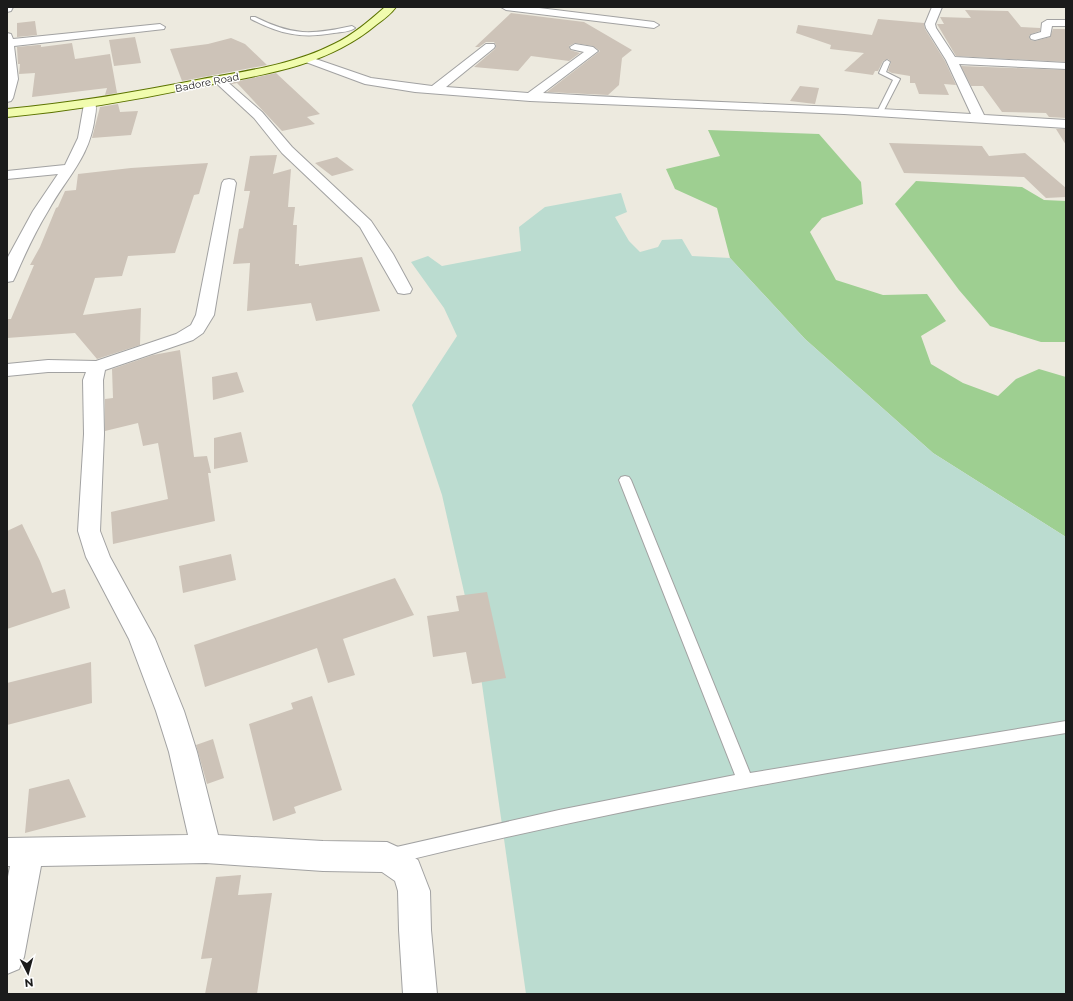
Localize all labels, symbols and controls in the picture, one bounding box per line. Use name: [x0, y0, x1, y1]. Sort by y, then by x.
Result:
street label: Badore Road: [174, 70, 240, 95]
north arrow: [8, 953, 48, 993]
text: N: [24, 976, 34, 990]

